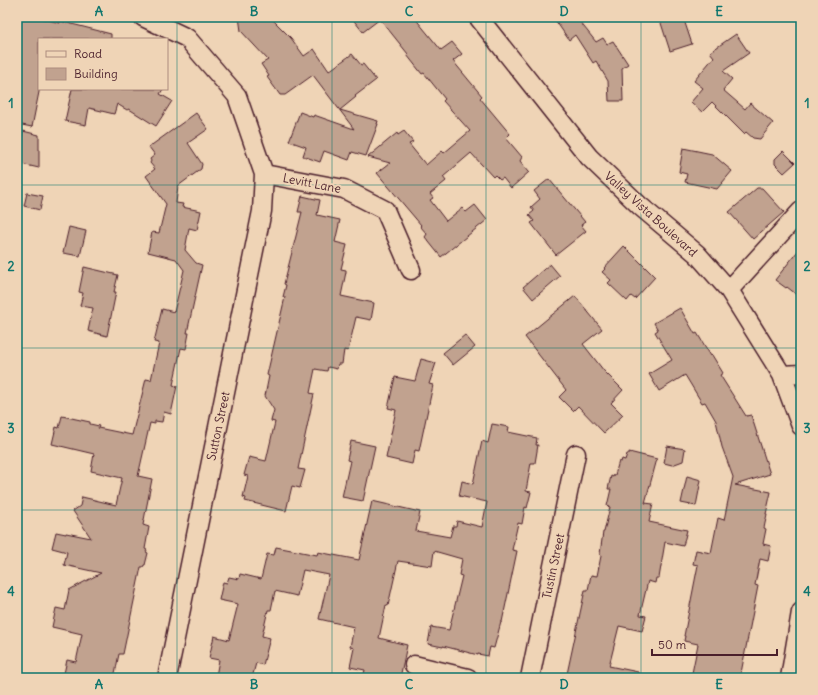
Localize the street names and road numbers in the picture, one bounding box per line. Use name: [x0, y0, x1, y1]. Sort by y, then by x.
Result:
street label: Valley Vista Boulevard: [601, 168, 701, 260]
street label: Levitt Lane: [282, 170, 342, 196]
street label: Sutton Street: [203, 390, 233, 462]
street label: Tustin Street: [539, 532, 567, 600]

